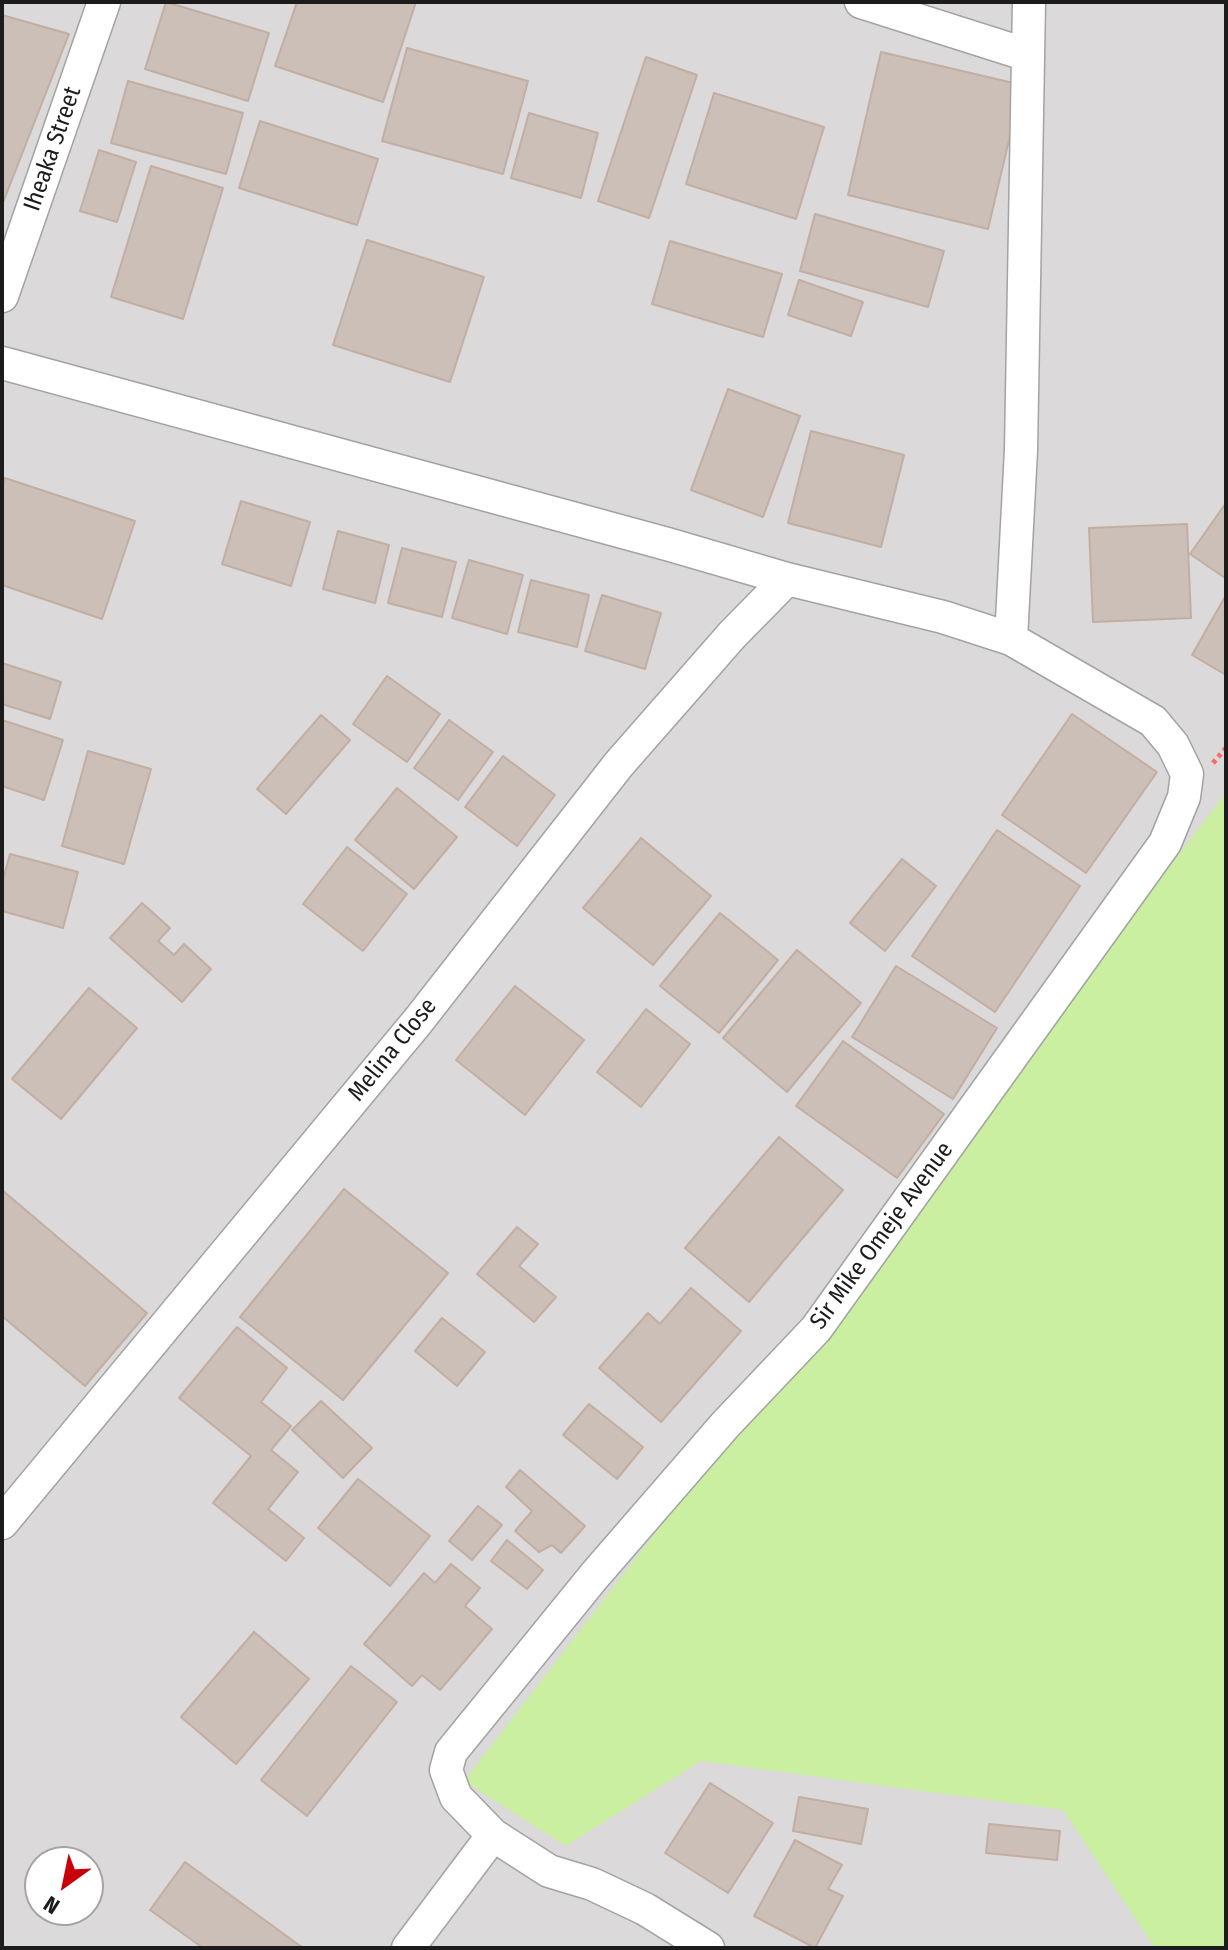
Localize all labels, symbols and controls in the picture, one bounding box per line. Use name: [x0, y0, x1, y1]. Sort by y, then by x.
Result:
street label: Iheaka Street: [18, 83, 88, 215]
street label: Melina Close: [343, 993, 443, 1107]
street label: Sir Mike Omeje Avenue: [804, 1137, 960, 1335]
north arrow: [24, 1846, 104, 1926]
text: N: [39, 1890, 65, 1920]

